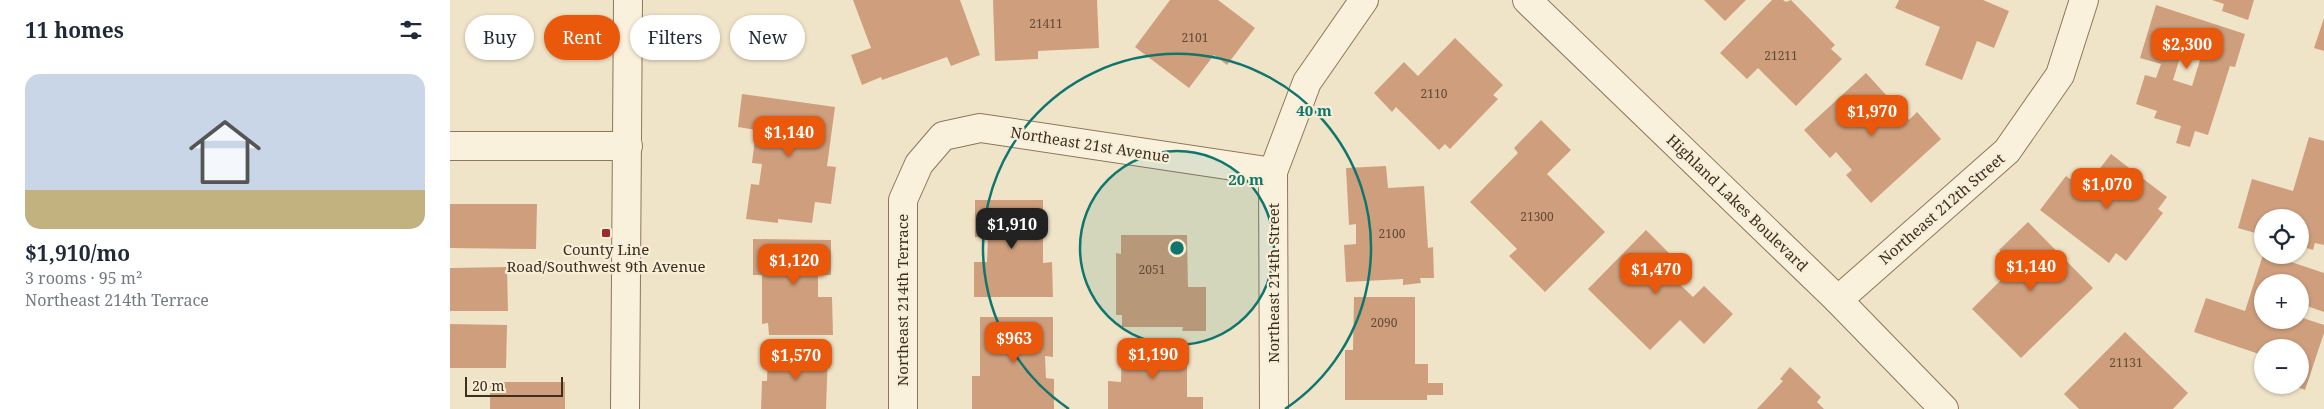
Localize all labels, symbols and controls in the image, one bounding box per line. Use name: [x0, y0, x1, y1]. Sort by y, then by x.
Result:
chip: Buy: [465, 15, 534, 60]
chip: Rent: [544, 15, 620, 60]
chip: Filters: [630, 15, 720, 60]
chip: New: [730, 15, 805, 60]
house number: 21411: [1029, 15, 1063, 32]
text: 11 homes: [25, 16, 124, 44]
icon: filters: [397, 16, 425, 44]
pin: $2,300: [2146, 28, 2228, 70]
house number: 2101: [1182, 29, 1208, 46]
text: $2,300: [2162, 33, 2212, 55]
house number: 21211: [1764, 47, 1798, 64]
house number: 2110: [1421, 85, 1448, 102]
pin: $1,970: [1831, 94, 1913, 137]
text: 40 m: [1296, 100, 1332, 120]
text: $1,970: [1847, 100, 1897, 122]
icon: home: [180, 107, 270, 197]
pin: $1,140: [748, 116, 830, 158]
text: $1,140: [764, 121, 814, 143]
street label: Northeast 21st Avenue: [1009, 122, 1171, 166]
street label: Highland Lakes Boulevard: [1663, 129, 1813, 275]
street label: Northeast 212th Street: [1874, 148, 2008, 268]
pin: $1,070: [2066, 168, 2148, 210]
text: 20 m: [1228, 169, 1264, 189]
text: $1,070: [2082, 173, 2132, 195]
street label: Northeast 214th Street: [1263, 203, 1283, 363]
pin: $1,910: [971, 208, 1053, 250]
house number: 21300: [1520, 208, 1554, 225]
map controls: [2254, 209, 2309, 394]
button: locate: [2254, 209, 2309, 264]
text: $1,910: [987, 213, 1037, 235]
street label: Northeast 214th Terrace: [892, 214, 912, 386]
house number: 2100: [1379, 225, 1406, 242]
marker: County Line Road/Southwest 9th Avenue: [600, 227, 612, 239]
text: $1,910/mo: [25, 239, 130, 267]
place label: County Line Road/Southwest 9th Avenue: [506, 239, 706, 276]
centre of rings: [1168, 239, 1186, 257]
pin: $1,120: [753, 244, 835, 286]
text: $1,120: [769, 249, 819, 271]
pin: $1,140: [1990, 250, 2072, 292]
pin: $1,470: [1615, 252, 1697, 295]
text: $1,140: [2006, 255, 2056, 277]
text: $1,470: [1631, 258, 1681, 280]
house number: 2051: [1139, 261, 1165, 278]
text: 3 rooms · 95 m²: [25, 267, 142, 289]
button: +: [2254, 274, 2309, 329]
text: Northeast 214th Terrace: [25, 289, 209, 311]
house number: 2090: [1371, 314, 1398, 331]
pin: $963: [984, 322, 1044, 364]
text: $963: [996, 327, 1032, 349]
pin: $1,570: [755, 338, 837, 381]
pin: $1,190: [1112, 338, 1194, 380]
button: −: [2254, 339, 2309, 394]
text: $1,190: [1128, 343, 1178, 365]
text: $1,570: [771, 344, 821, 366]
house number: 21131: [2109, 354, 2143, 371]
scale bar: [465, 374, 562, 397]
text: 20 m: [472, 376, 505, 395]

